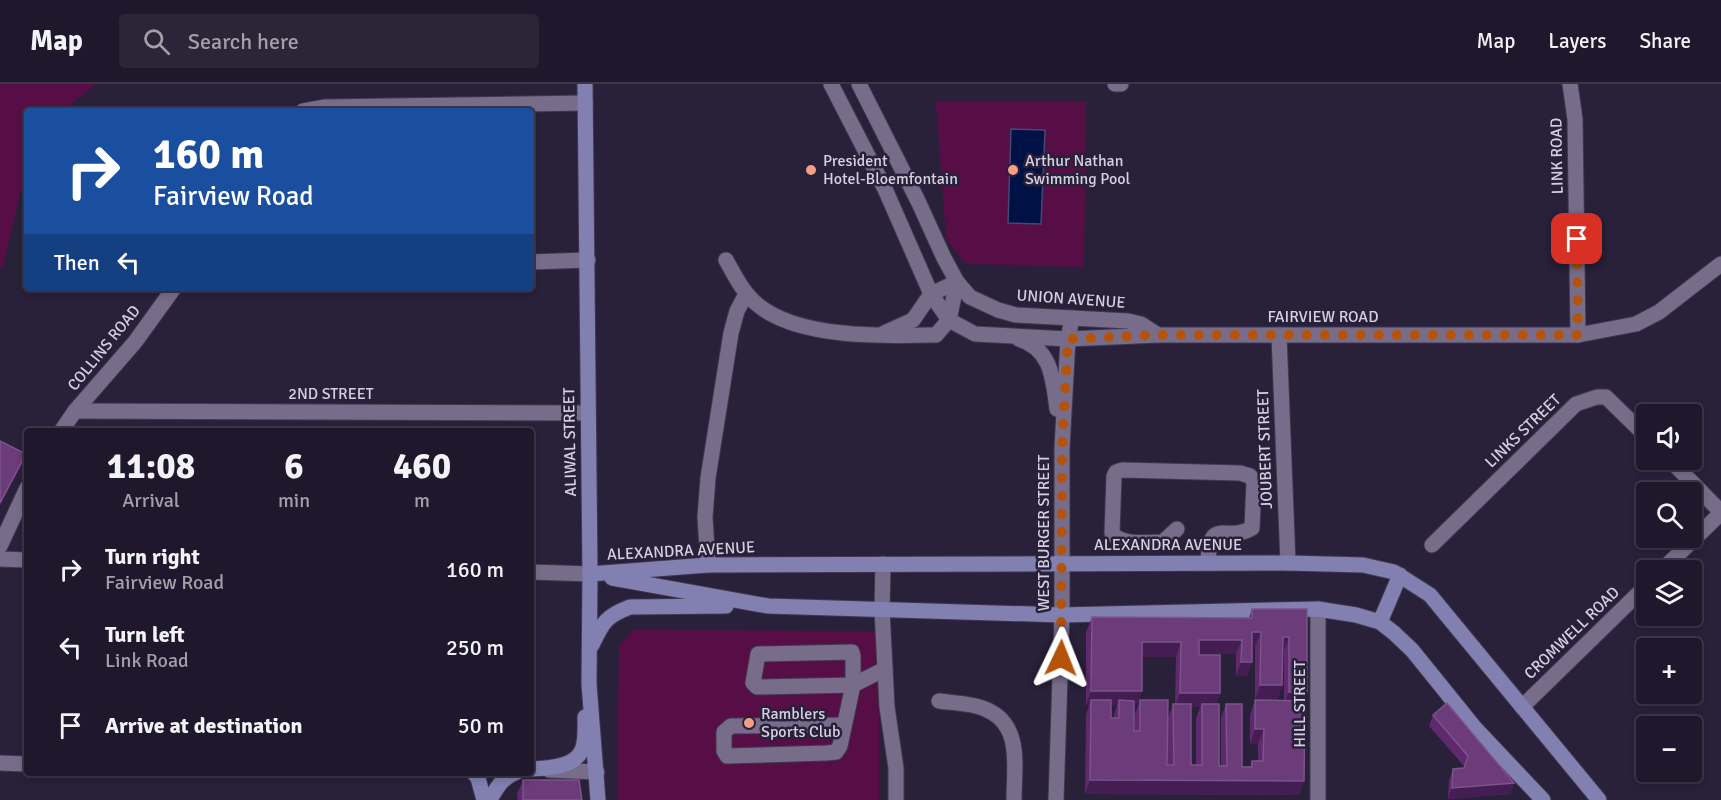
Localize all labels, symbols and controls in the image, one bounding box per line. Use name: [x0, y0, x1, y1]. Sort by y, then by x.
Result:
search box: [119, 14, 539, 68]
text: Map: [30, 24, 83, 58]
icon: search: [140, 25, 173, 58]
text: Search here: [188, 28, 299, 55]
text: Map: [1477, 28, 1515, 54]
text: Layers: [1548, 28, 1606, 54]
text: Share: [1639, 28, 1691, 54]
street label: LINK ROAD: [1546, 117, 1568, 195]
text: 160 m: [153, 129, 264, 180]
icon: right: [54, 132, 132, 210]
place label: President Hotel-Bloemfontain: [823, 151, 958, 189]
place label: Arthur Nathan Swimming Pool: [1025, 151, 1131, 189]
marker: President Hotel-Bloemfontain: [804, 163, 818, 177]
marker: Arthur Nathan Swimming Pool: [1006, 163, 1020, 177]
text: Fairview Road: [153, 180, 314, 213]
pin: [1551, 213, 1602, 264]
icon: arrive: [1560, 222, 1593, 255]
icon: left: [112, 246, 145, 279]
text: Then: [54, 249, 100, 276]
street label: UNION AVENUE: [1016, 285, 1126, 313]
street label: COLLINS ROAD: [63, 301, 145, 395]
street label: FAIRVIEW ROAD: [1267, 307, 1379, 327]
street label: 2ND STREET: [288, 384, 374, 404]
street label: ALIWAL STREET: [559, 387, 581, 497]
street label: JOUBERT STREET: [1253, 389, 1277, 509]
street label: LINKS STREET: [1481, 390, 1565, 472]
map controls: [1636, 404, 1702, 782]
button: sound: [1636, 404, 1702, 470]
text: 11:08: [107, 444, 195, 489]
text: 6: [284, 444, 304, 489]
text: 460: [393, 444, 451, 489]
street label: WEST BURGER STREET: [1034, 455, 1054, 611]
button: search: [1636, 482, 1702, 548]
text: Arrival: [122, 488, 180, 513]
text: min: [278, 488, 310, 513]
text: m: [414, 488, 430, 513]
street label: ALEXANDRA AVENUE: [1094, 535, 1242, 555]
street label: ALEXANDRA AVENUE: [606, 537, 756, 565]
text: Turn right: [105, 543, 200, 570]
icon: right: [54, 553, 87, 586]
text: 160 m: [446, 556, 504, 583]
button: layers: [1636, 560, 1702, 626]
text: Fairview Road: [105, 570, 224, 595]
street label: CROMWELL ROAD: [1520, 582, 1624, 684]
text: Turn left: [105, 621, 185, 648]
position arrow: [1029, 626, 1093, 690]
icon: left: [54, 631, 87, 664]
text: 250 m: [446, 634, 504, 661]
button: +: [1636, 638, 1702, 704]
text: Link Road: [105, 648, 189, 673]
street label: HILL STREET: [1290, 660, 1310, 748]
place label: Ramblers Sports Club: [761, 704, 840, 742]
icon: arrive: [54, 709, 87, 742]
text: Arrive at destination: [105, 712, 302, 739]
text: 50 m: [458, 712, 504, 739]
marker: Ramblers Sports Club: [742, 716, 756, 730]
button: −: [1636, 716, 1702, 782]

